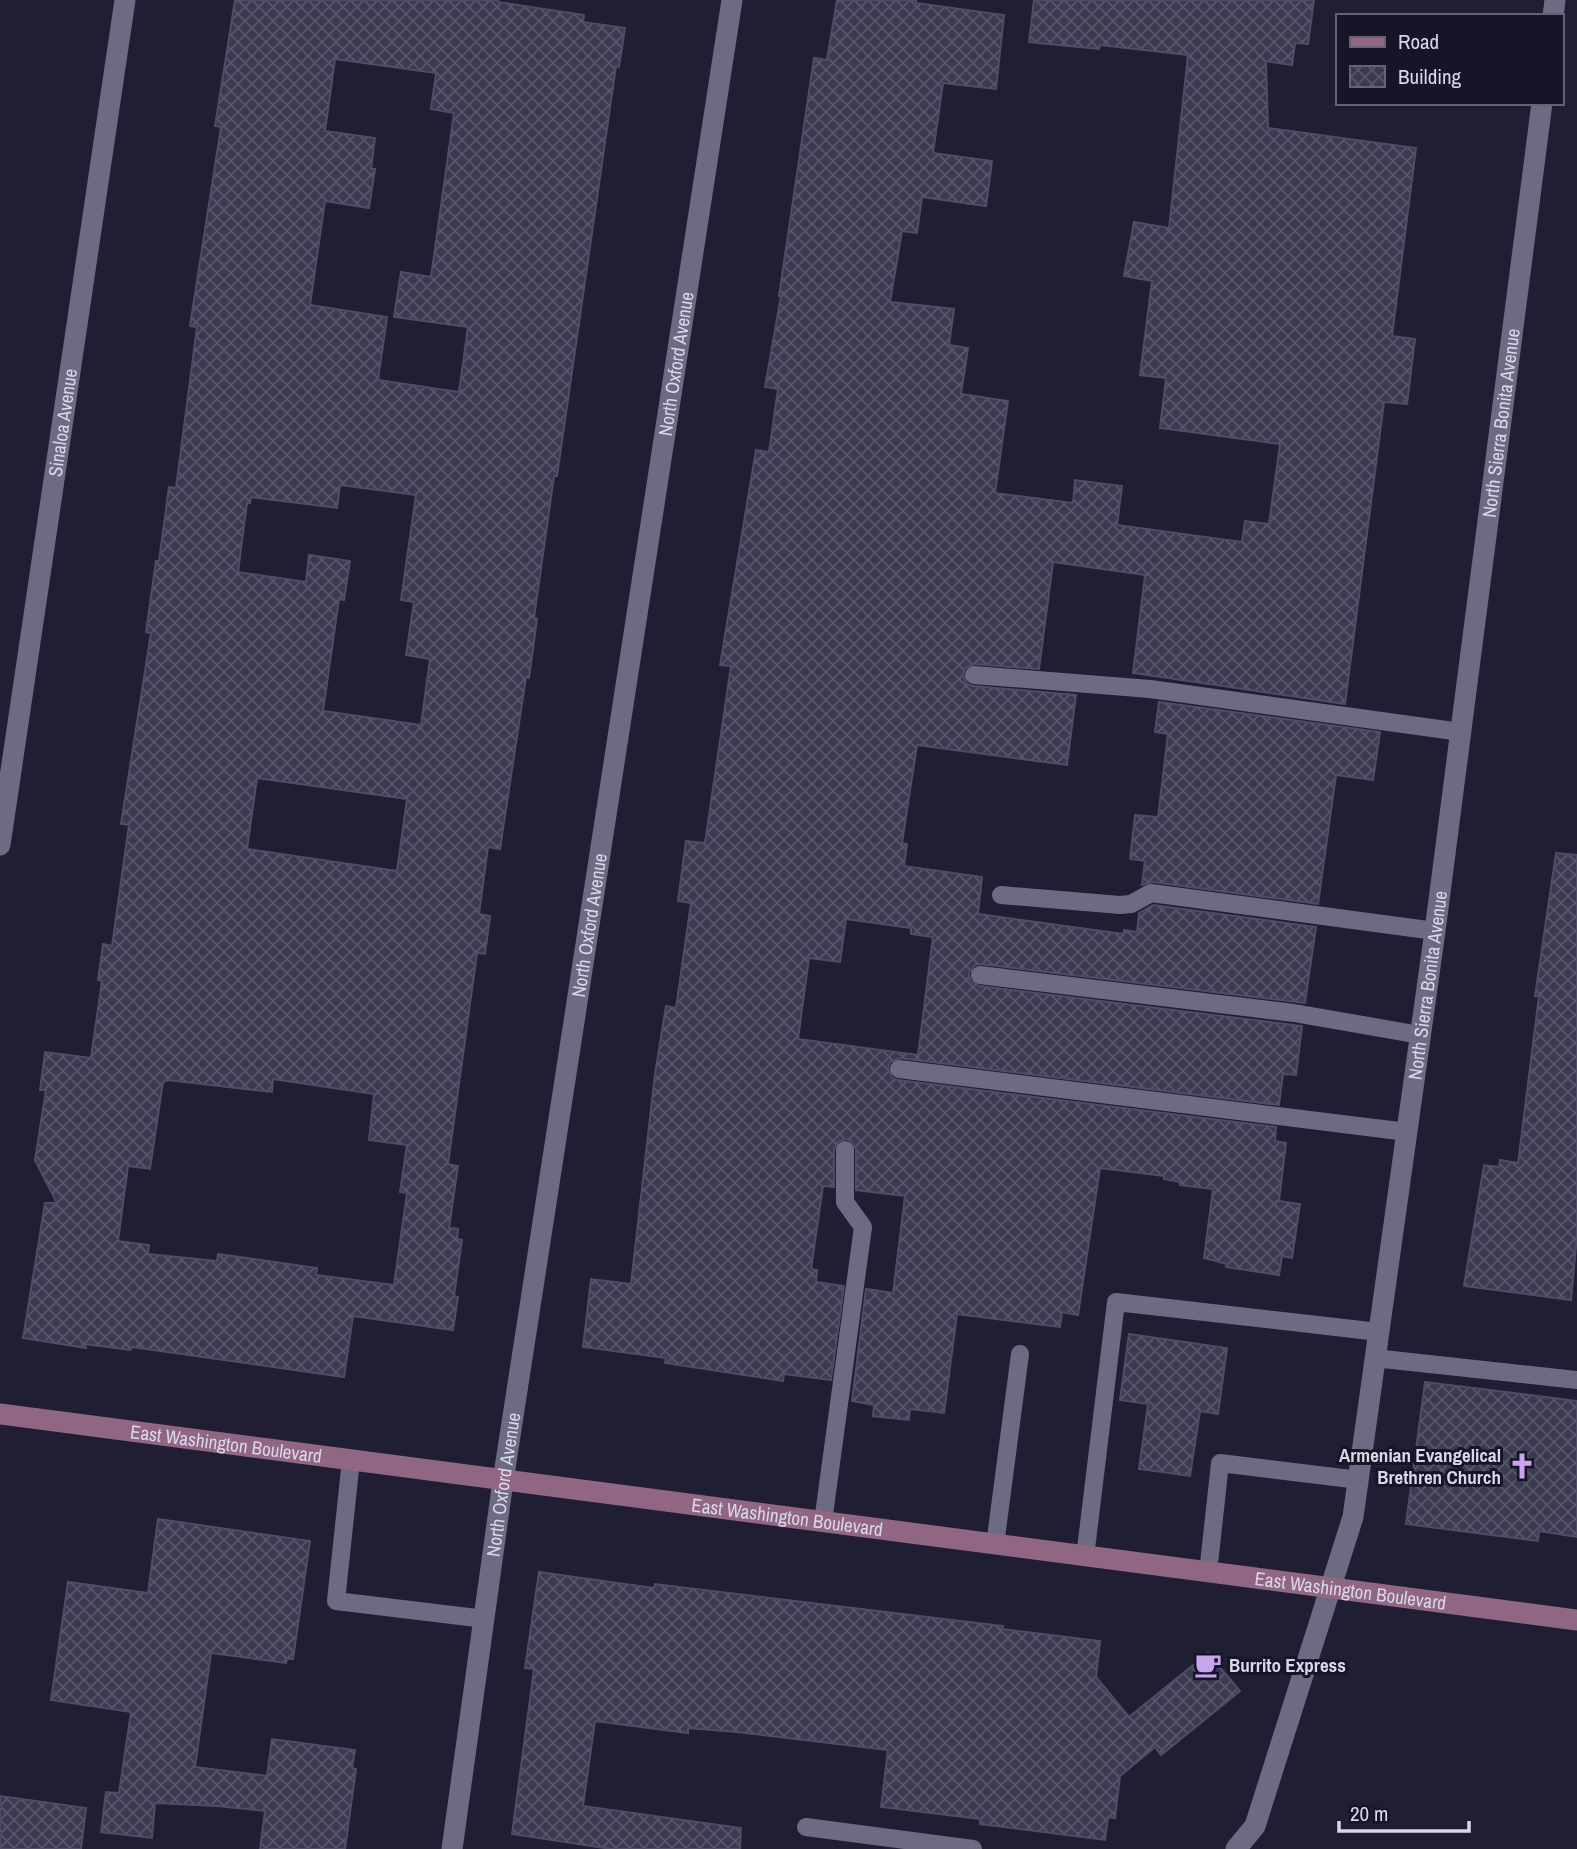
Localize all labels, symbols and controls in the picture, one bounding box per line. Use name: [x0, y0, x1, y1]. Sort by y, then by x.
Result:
legend: [1336, 14, 1563, 105]
text: Road: [1398, 27, 1439, 56]
text: Building: [1398, 62, 1462, 91]
street label: North Oxford Avenue: [652, 290, 700, 438]
street label: North Sierra Bonita Avenue: [1476, 327, 1526, 519]
street label: Sinaloa Avenue: [42, 367, 83, 478]
street label: North Oxford Avenue: [565, 851, 613, 999]
street label: North Sierra Bonita Avenue: [1401, 889, 1453, 1081]
street label: North Oxford Avenue: [480, 1411, 526, 1558]
street label: East Washington Boulevard: [129, 1418, 323, 1469]
place label: Armenian Evangelical Brethren Church: [1339, 1442, 1501, 1490]
church icon: Armenian Evangelical Brethren Church: [1507, 1451, 1537, 1481]
street label: East Washington Boulevard: [690, 1491, 885, 1542]
street label: East Washington Boulevard: [1253, 1565, 1448, 1616]
cafe icon: Burrito Express: [1193, 1650, 1223, 1680]
place label: Burrito Express: [1229, 1652, 1346, 1678]
scale bar: [1339, 1790, 1468, 1834]
text: 20 m: [1350, 1799, 1388, 1828]

